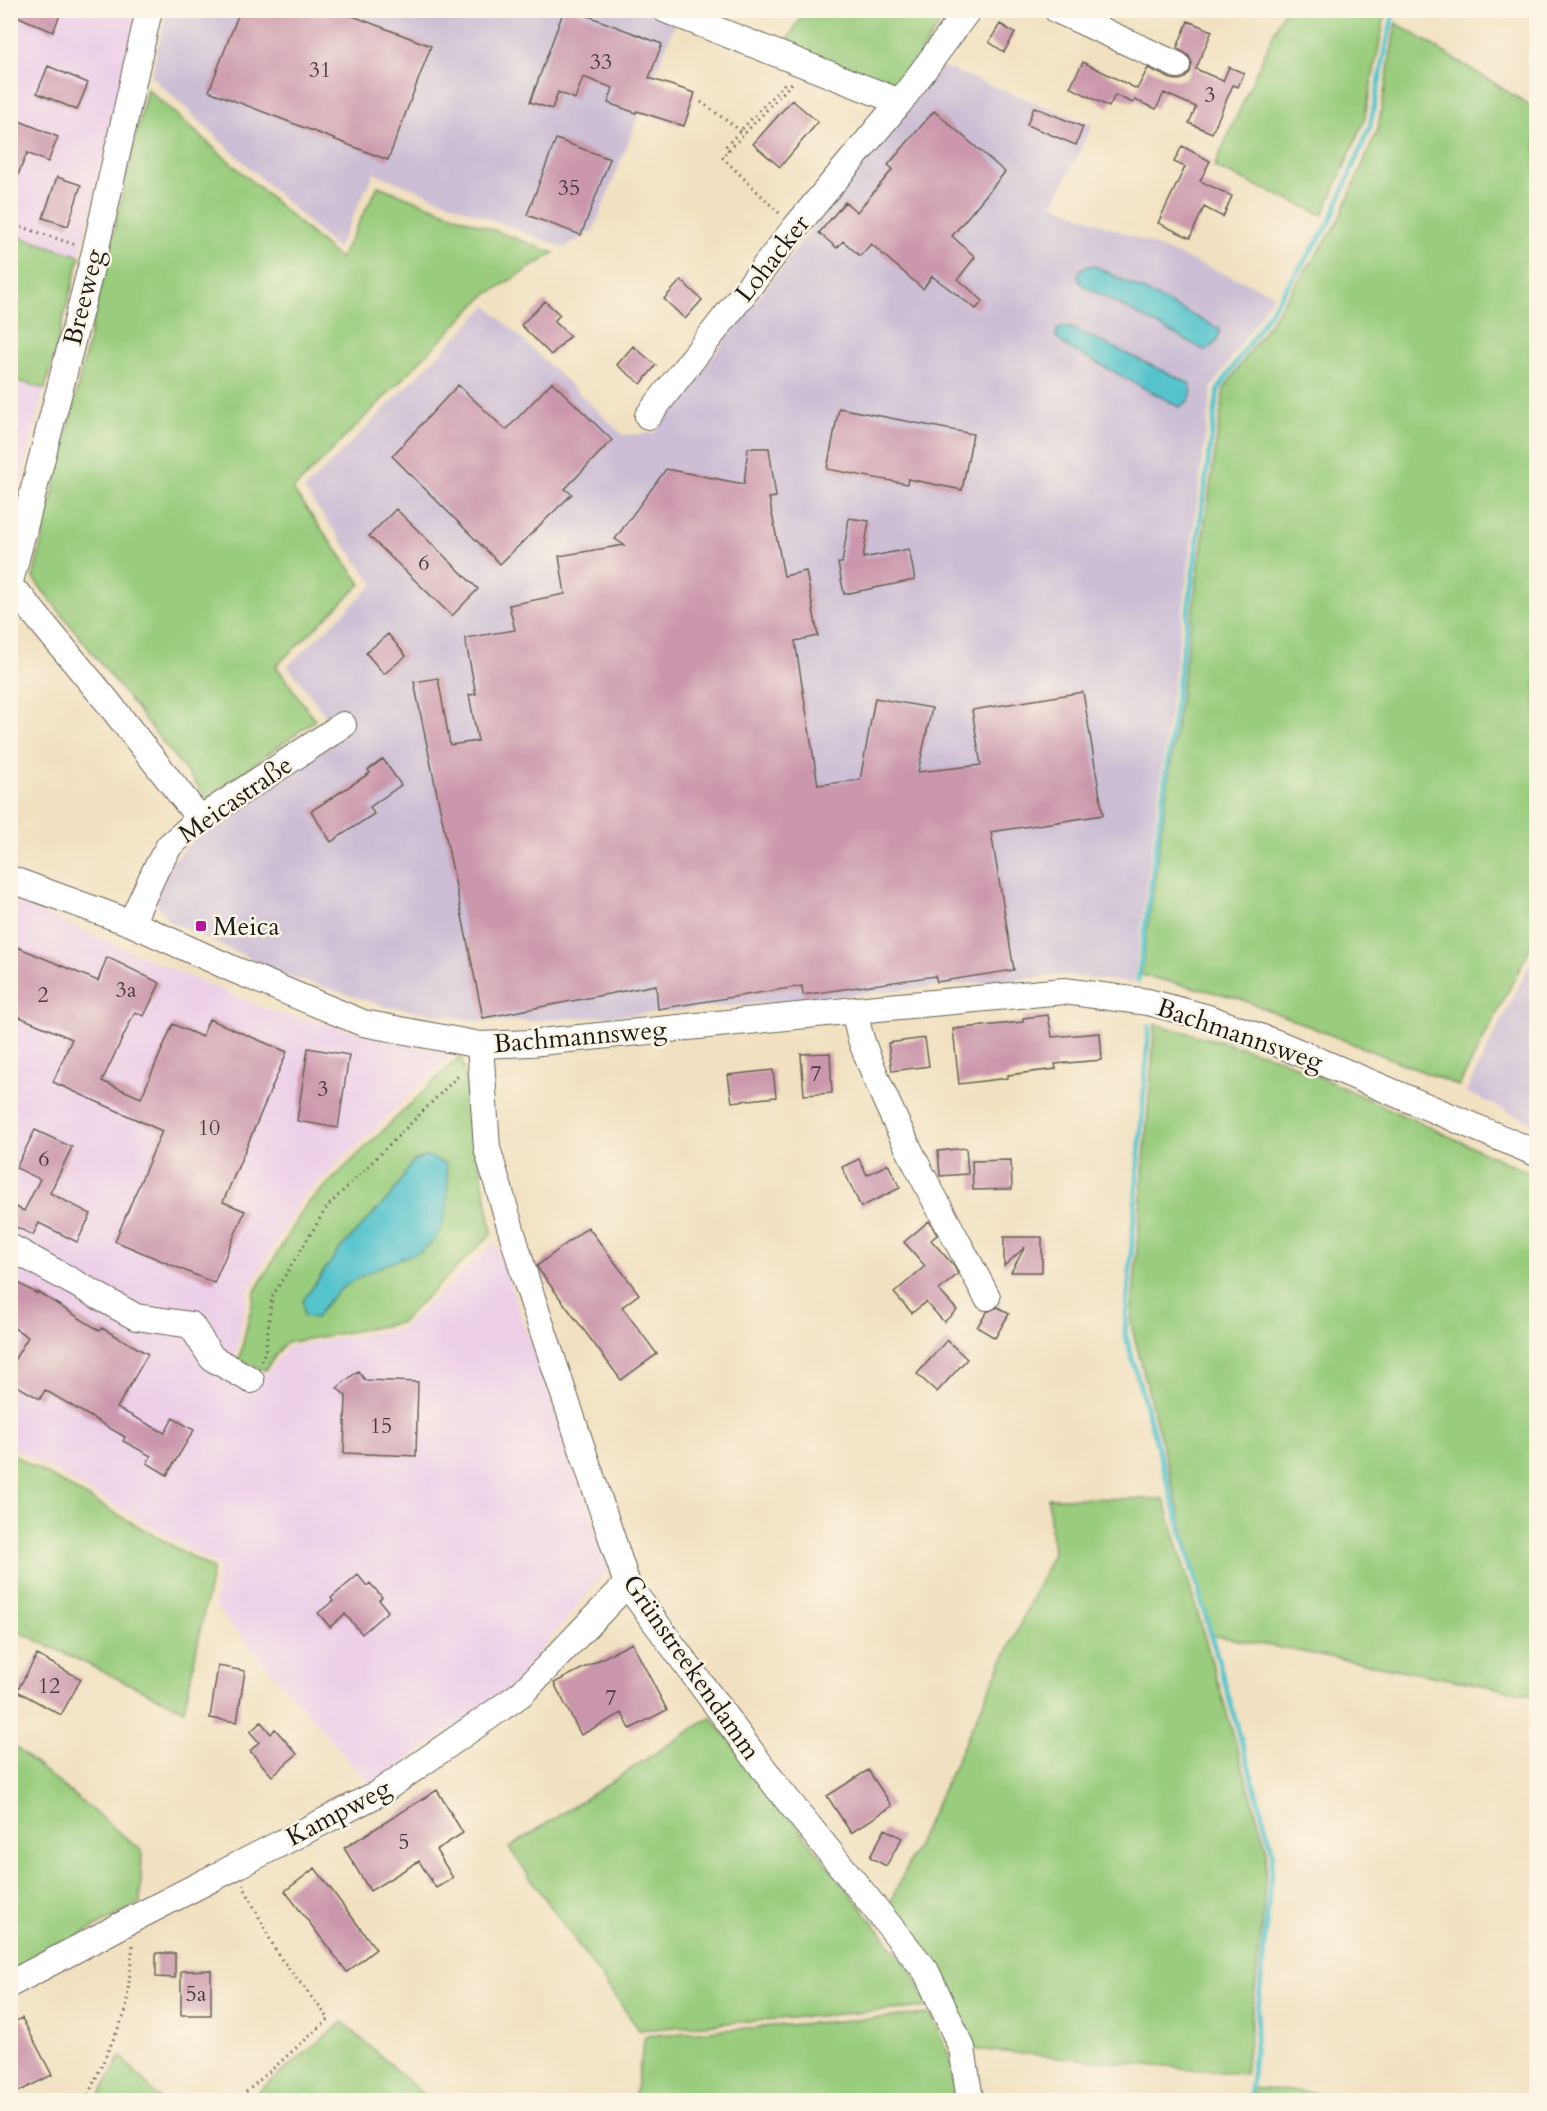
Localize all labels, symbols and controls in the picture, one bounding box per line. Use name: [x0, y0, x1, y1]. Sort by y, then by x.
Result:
house number: 33: [590, 47, 612, 77]
house number: 31: [309, 55, 331, 85]
house number: 3: [1204, 80, 1216, 110]
house number: 35: [558, 173, 580, 203]
street label: Lohacker: [727, 207, 818, 309]
street label: Breeweg: [55, 245, 112, 349]
house number: 6: [418, 548, 430, 578]
street label: Meicastraße: [171, 747, 299, 851]
place label: Meica: [213, 909, 280, 944]
marker: Meica: [194, 919, 208, 933]
house number: 3a: [116, 975, 137, 1005]
house number: 2: [37, 980, 49, 1010]
street label: Bachmannsweg: [1152, 990, 1328, 1079]
street label: Bachmannsweg: [492, 1011, 669, 1062]
house number: 7: [810, 1059, 822, 1089]
house number: 3: [317, 1074, 329, 1104]
house number: 10: [198, 1113, 220, 1143]
house number: 6: [38, 1144, 50, 1174]
house number: 15: [370, 1411, 392, 1441]
street label: Grünstreekendamm: [615, 1568, 769, 1767]
house number: 12: [38, 1671, 60, 1701]
house number: 7: [605, 1683, 617, 1713]
street label: Kampweg: [280, 1770, 397, 1855]
house number: 5: [398, 1827, 410, 1857]
house number: 5a: [186, 1979, 207, 2009]

